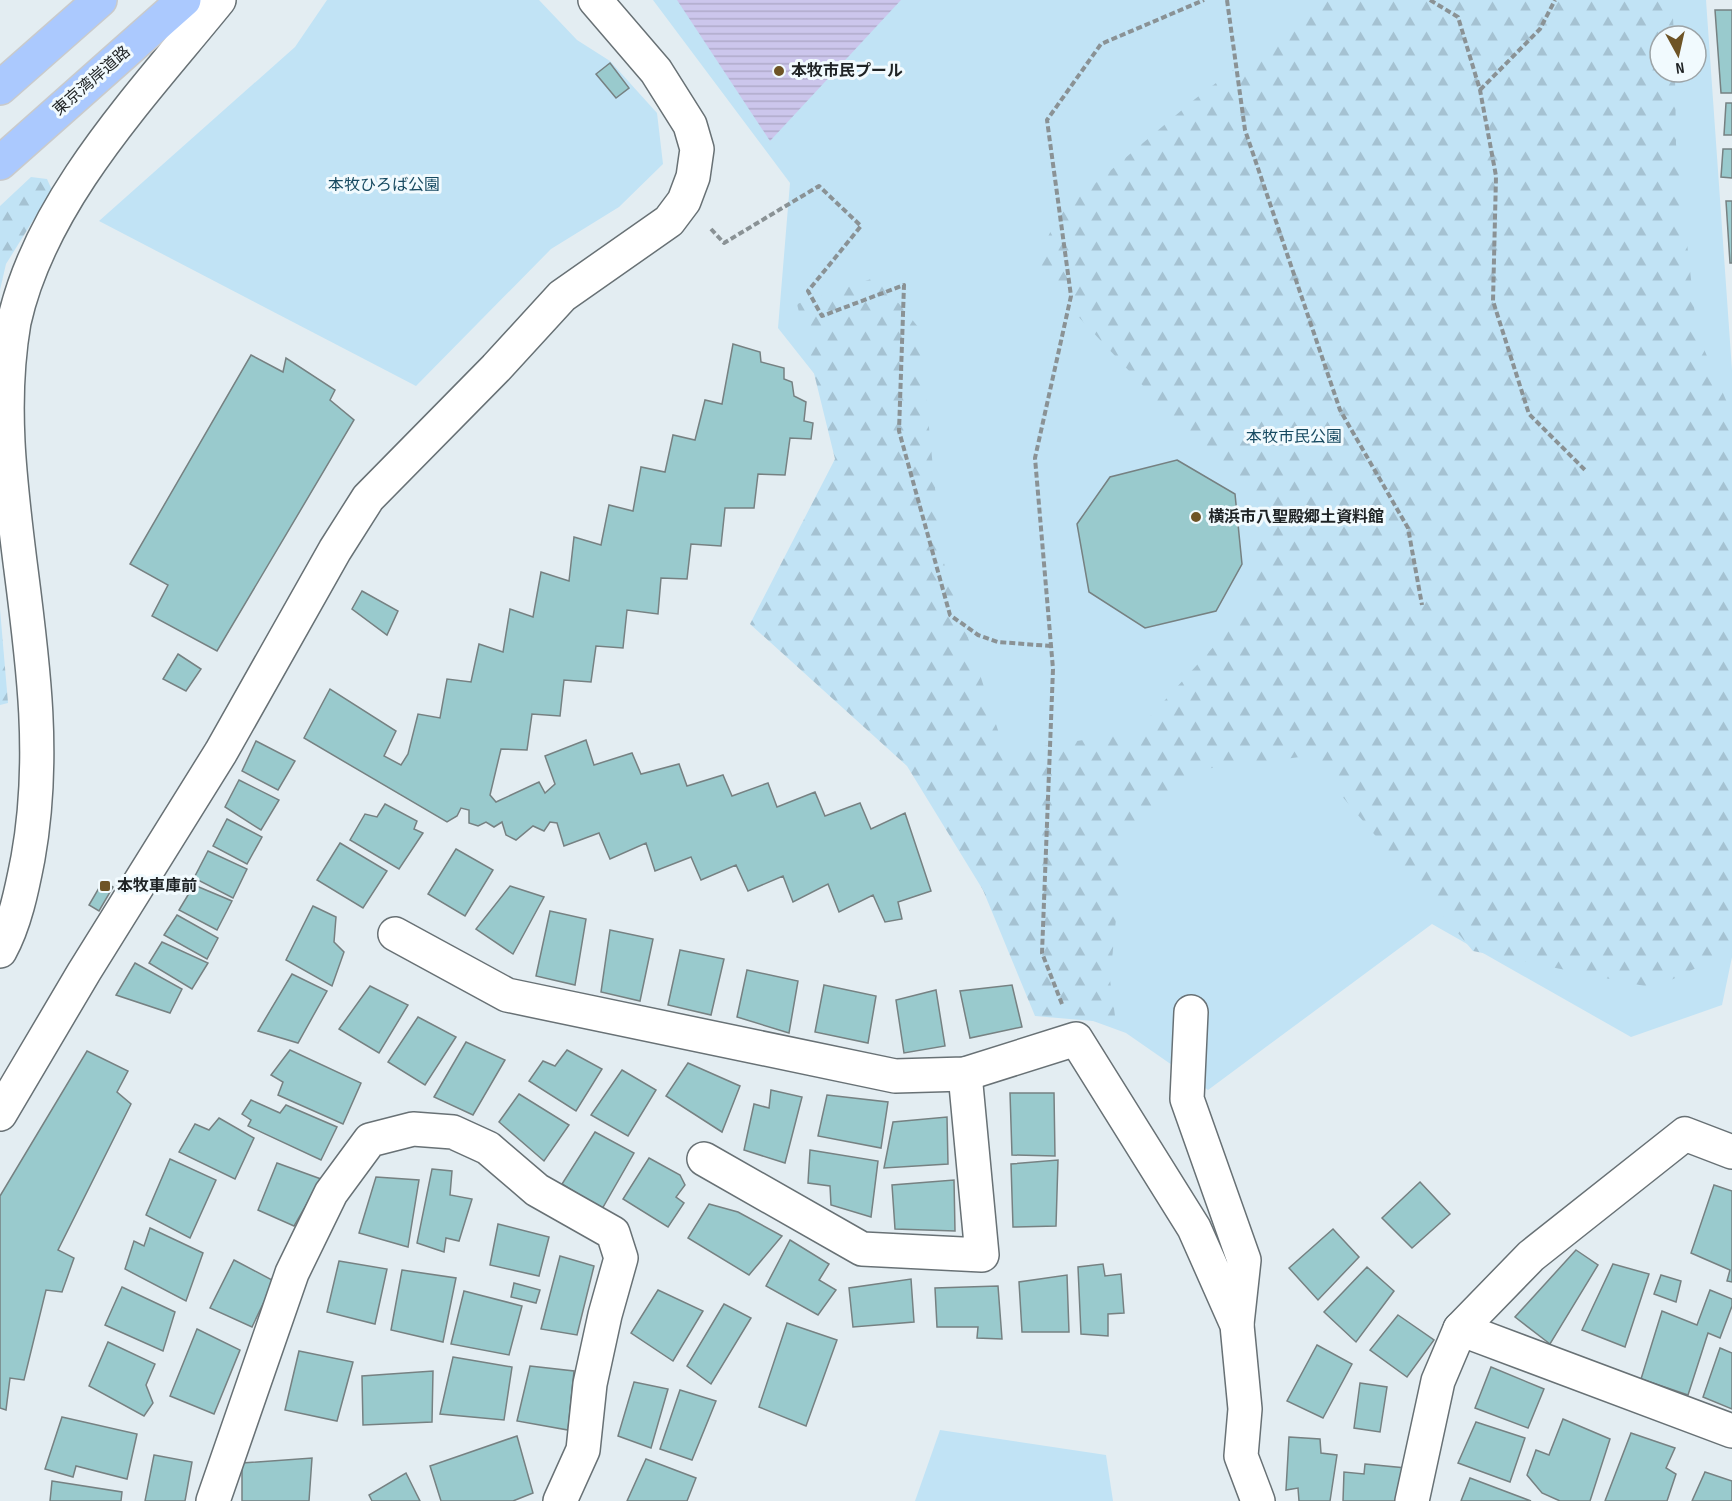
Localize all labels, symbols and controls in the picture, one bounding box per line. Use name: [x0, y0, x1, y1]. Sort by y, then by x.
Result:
north arrow: [1648, 24, 1708, 84]
street label: 東京湾岸道路: [50, 42, 134, 120]
text: N: [1674, 57, 1685, 77]
place label: 本牧市民プール: [791, 62, 903, 81]
marker: 本牧市民プール: [772, 64, 786, 78]
park label: 本牧ひろば公園: [328, 176, 440, 195]
park label: 本牧市民公園: [1246, 428, 1342, 447]
place label: 横浜市八聖殿郷土資料館: [1208, 507, 1384, 527]
marker: 横浜市八聖殿郷土資料館: [1189, 510, 1203, 524]
place label: 本牧車庫前: [117, 877, 197, 896]
marker: 本牧車庫前: [98, 879, 112, 893]

